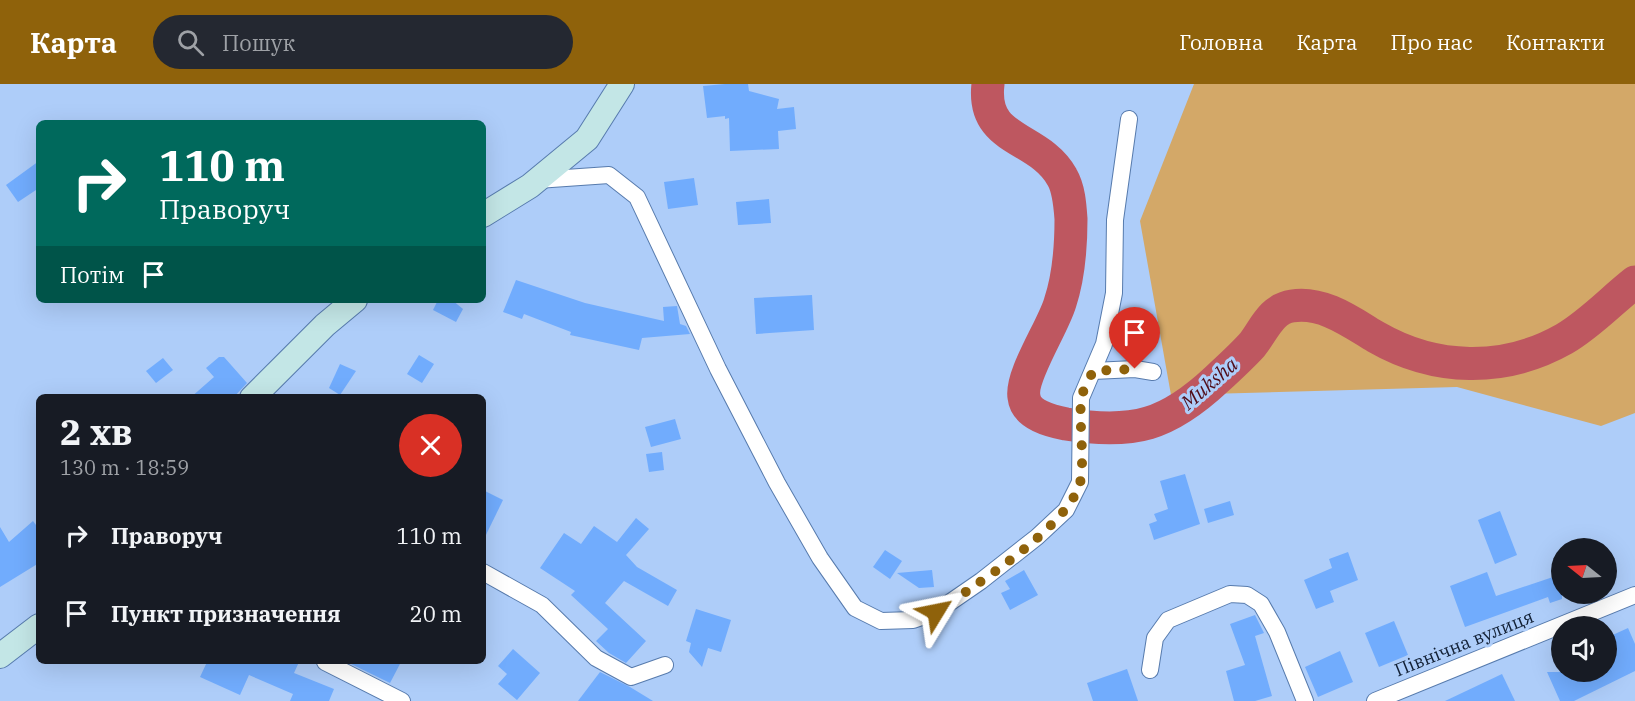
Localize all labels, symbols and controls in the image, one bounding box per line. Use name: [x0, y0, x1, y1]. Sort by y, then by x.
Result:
search box: [153, 15, 573, 69]
text: Карта: [30, 24, 117, 61]
icon: search: [174, 26, 207, 59]
text: Пошук: [222, 28, 295, 57]
text: Головна: [1179, 28, 1263, 56]
text: Карта: [1296, 28, 1357, 56]
text: Про нас: [1390, 28, 1473, 56]
text: Контакти: [1506, 28, 1605, 56]
text: 110 m: [159, 138, 285, 193]
icon: right: [60, 144, 138, 222]
text: Праворуч: [159, 191, 290, 226]
icon: arrive: [137, 258, 170, 291]
text: Потім: [60, 260, 125, 289]
pin: [1109, 307, 1160, 369]
icon: arrive: [1118, 316, 1151, 349]
water label: Muksha: [1174, 351, 1243, 416]
text: 2 хв: [60, 408, 133, 455]
button: close: [399, 414, 462, 477]
text: 130 m · 18:59: [60, 454, 189, 481]
icon: right: [60, 519, 93, 552]
text: Праворуч: [111, 521, 222, 550]
text: 110 m: [396, 521, 462, 550]
north arrow: [1551, 538, 1617, 604]
map controls: [1551, 538, 1617, 682]
position arrow: [904, 580, 968, 644]
icon: arrive: [60, 597, 93, 630]
text: Пункт призначення: [111, 599, 341, 628]
text: 20 m: [410, 599, 462, 628]
street label: Північна вулиця: [1391, 605, 1537, 681]
button: sound: [1551, 616, 1617, 682]

